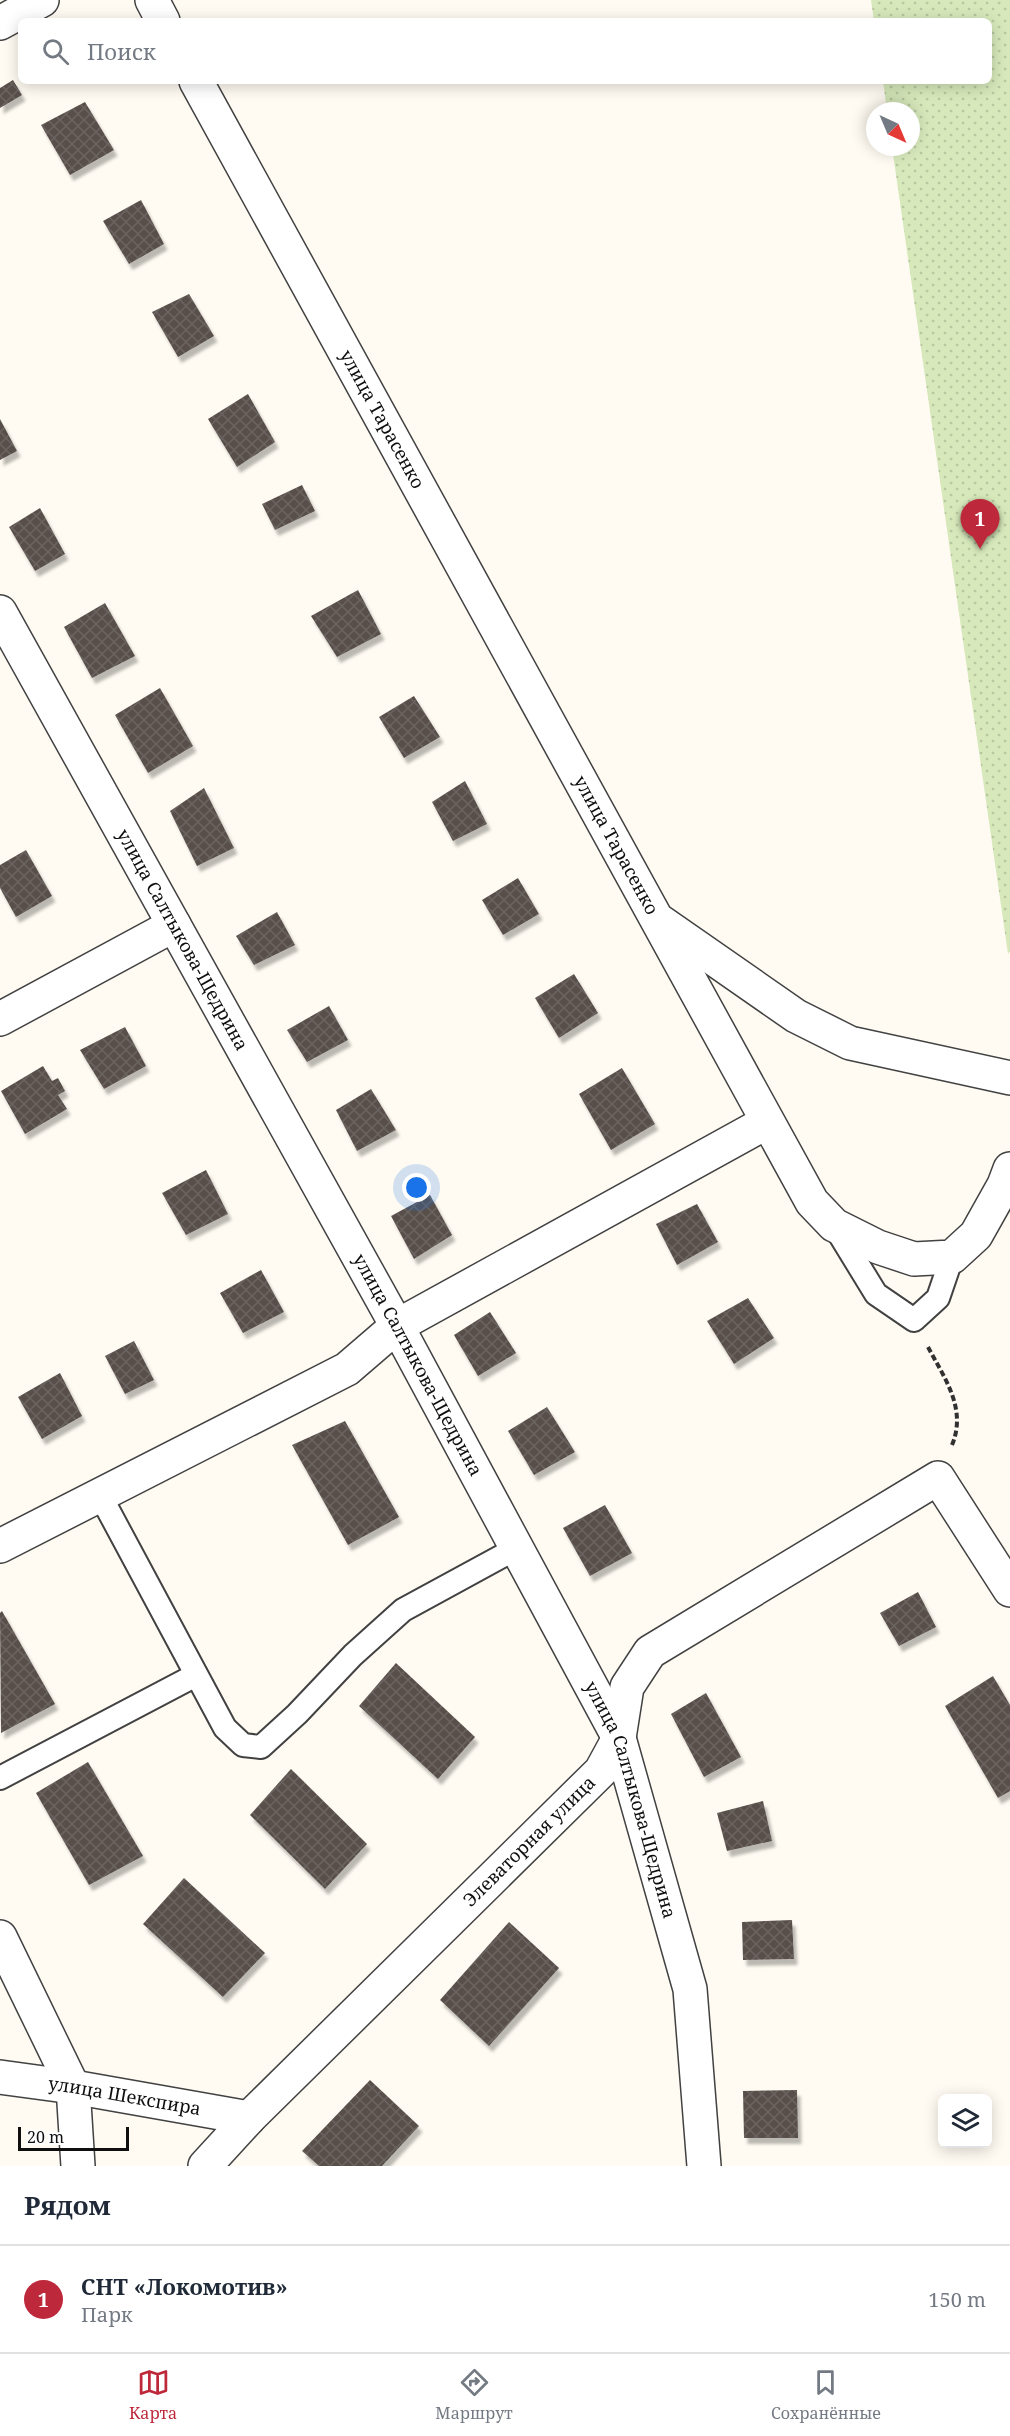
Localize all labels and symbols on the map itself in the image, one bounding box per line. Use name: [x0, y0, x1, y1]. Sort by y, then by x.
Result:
north arrow: [866, 102, 920, 156]
street label: улица Тарасенко: [335, 345, 431, 493]
pin: 1: [960, 500, 1000, 549]
street label: улица Тарасенко: [569, 771, 665, 918]
street label: улица Салтыкова-Щедрина: [112, 824, 254, 1054]
your location: [402, 1173, 431, 1202]
street label: улица Салтыкова-Щедрина: [348, 1249, 489, 1480]
street label: улица Салтыкова-Щедрина: [579, 1676, 682, 1921]
street label: Элеваторная улица: [458, 1770, 600, 1911]
street label: улица Шекспира: [47, 2071, 203, 2120]
scale bar: [18, 2124, 129, 2152]

